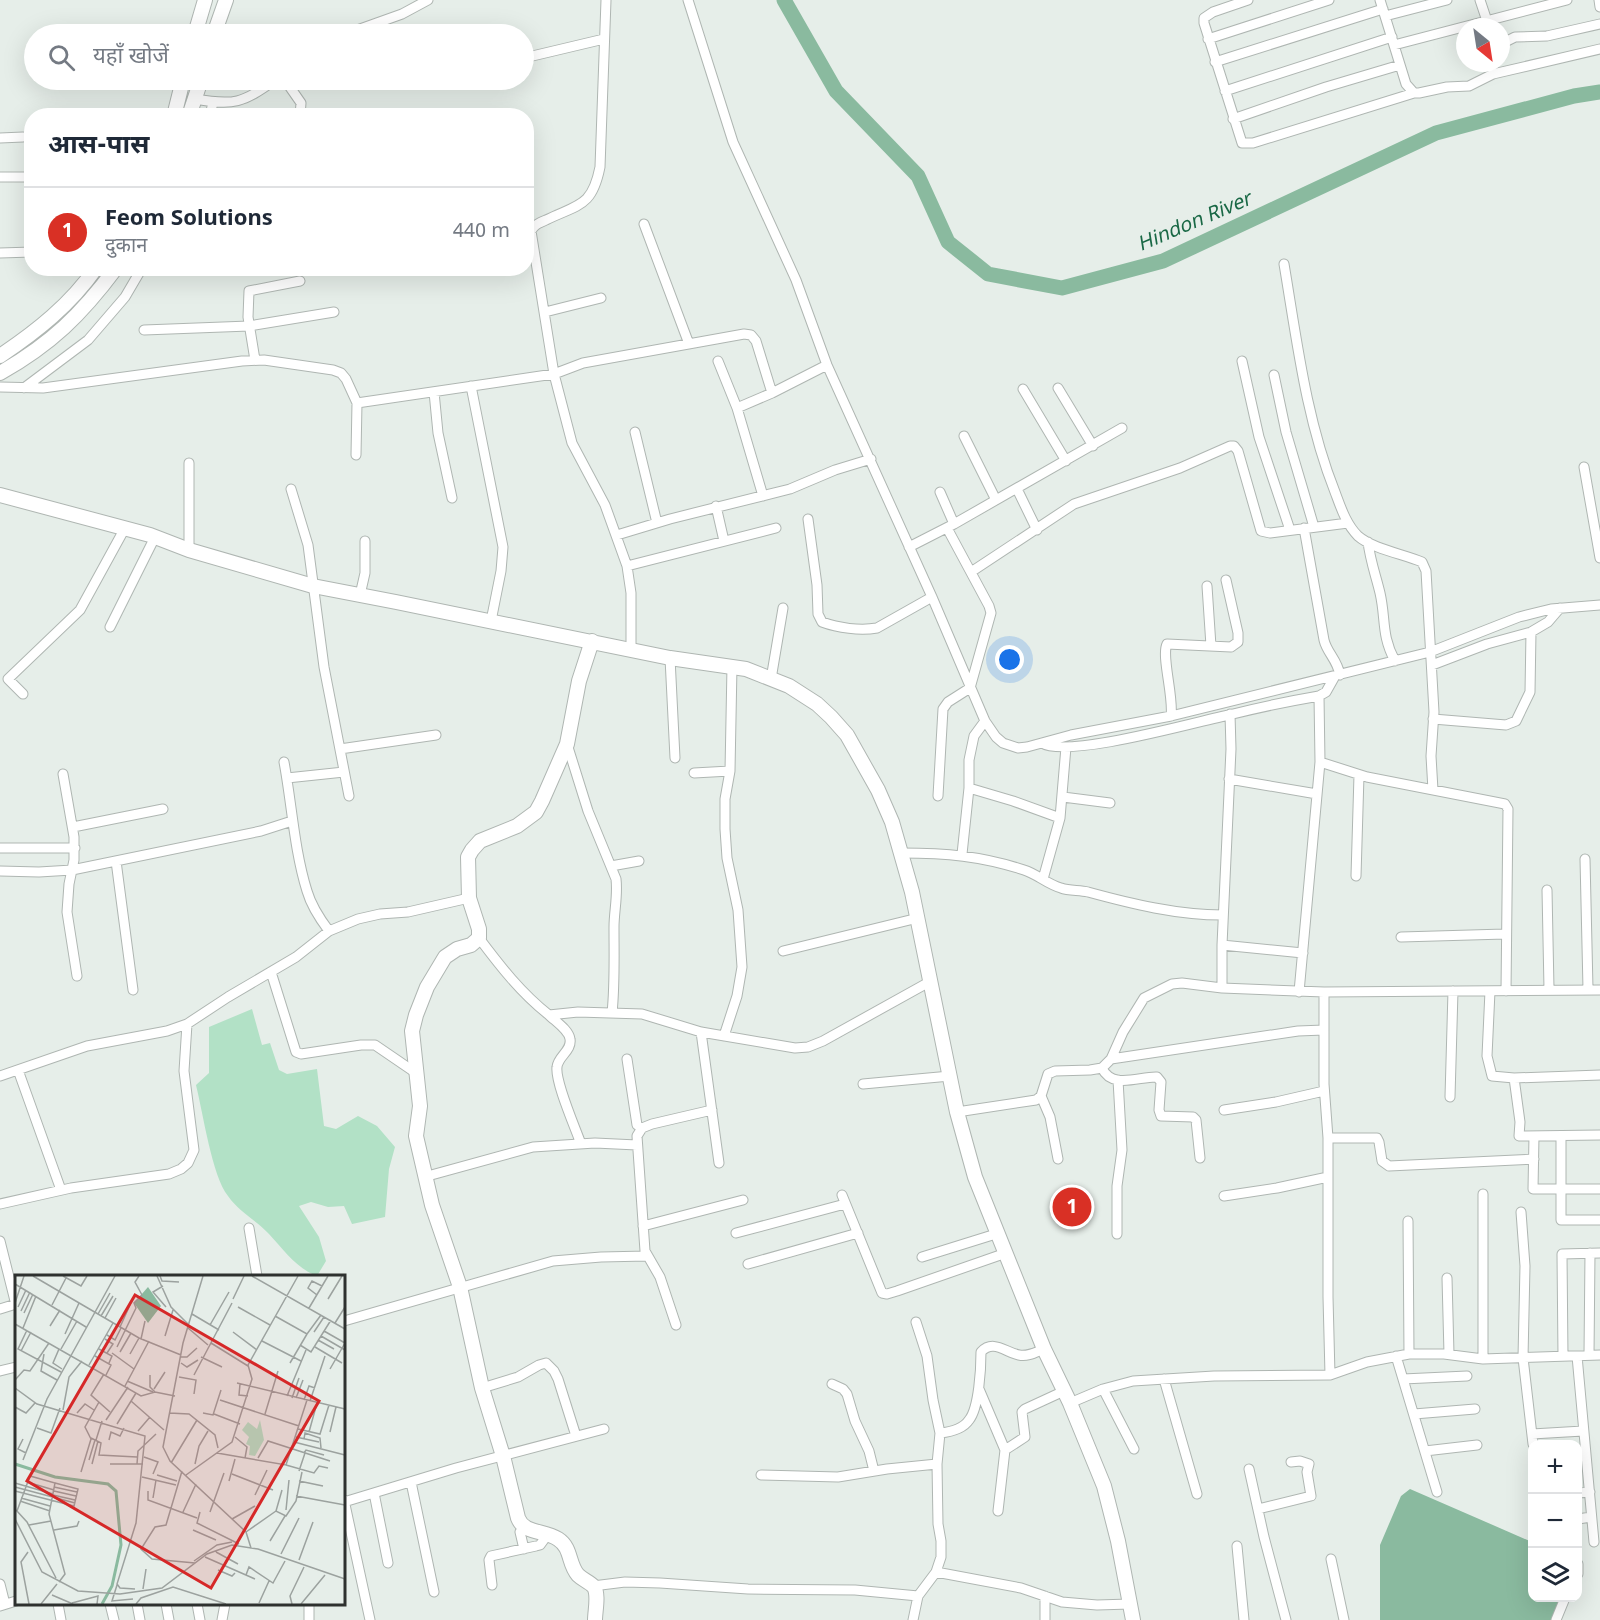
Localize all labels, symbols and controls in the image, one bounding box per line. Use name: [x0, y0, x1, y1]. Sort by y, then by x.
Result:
north arrow: [1456, 18, 1510, 72]
search box: [24, 24, 534, 90]
icon: search: [45, 41, 78, 74]
text: यहाँ खोजें: [93, 43, 169, 72]
text: आस-पास: [48, 130, 149, 164]
water label: Hindon River: [1134, 186, 1258, 259]
text: Feom Solutions: [105, 205, 273, 234]
text: 1: [62, 219, 73, 245]
text: 440 m: [453, 219, 510, 245]
text: दुकान: [105, 234, 147, 260]
your location: [995, 645, 1024, 674]
pin: 1: [1052, 1184, 1092, 1230]
inset map: [15, 1275, 345, 1605]
map controls: [1528, 1440, 1582, 1602]
button: +: [1528, 1440, 1582, 1494]
button: −: [1528, 1494, 1582, 1548]
button: layers: [1528, 1548, 1582, 1602]

